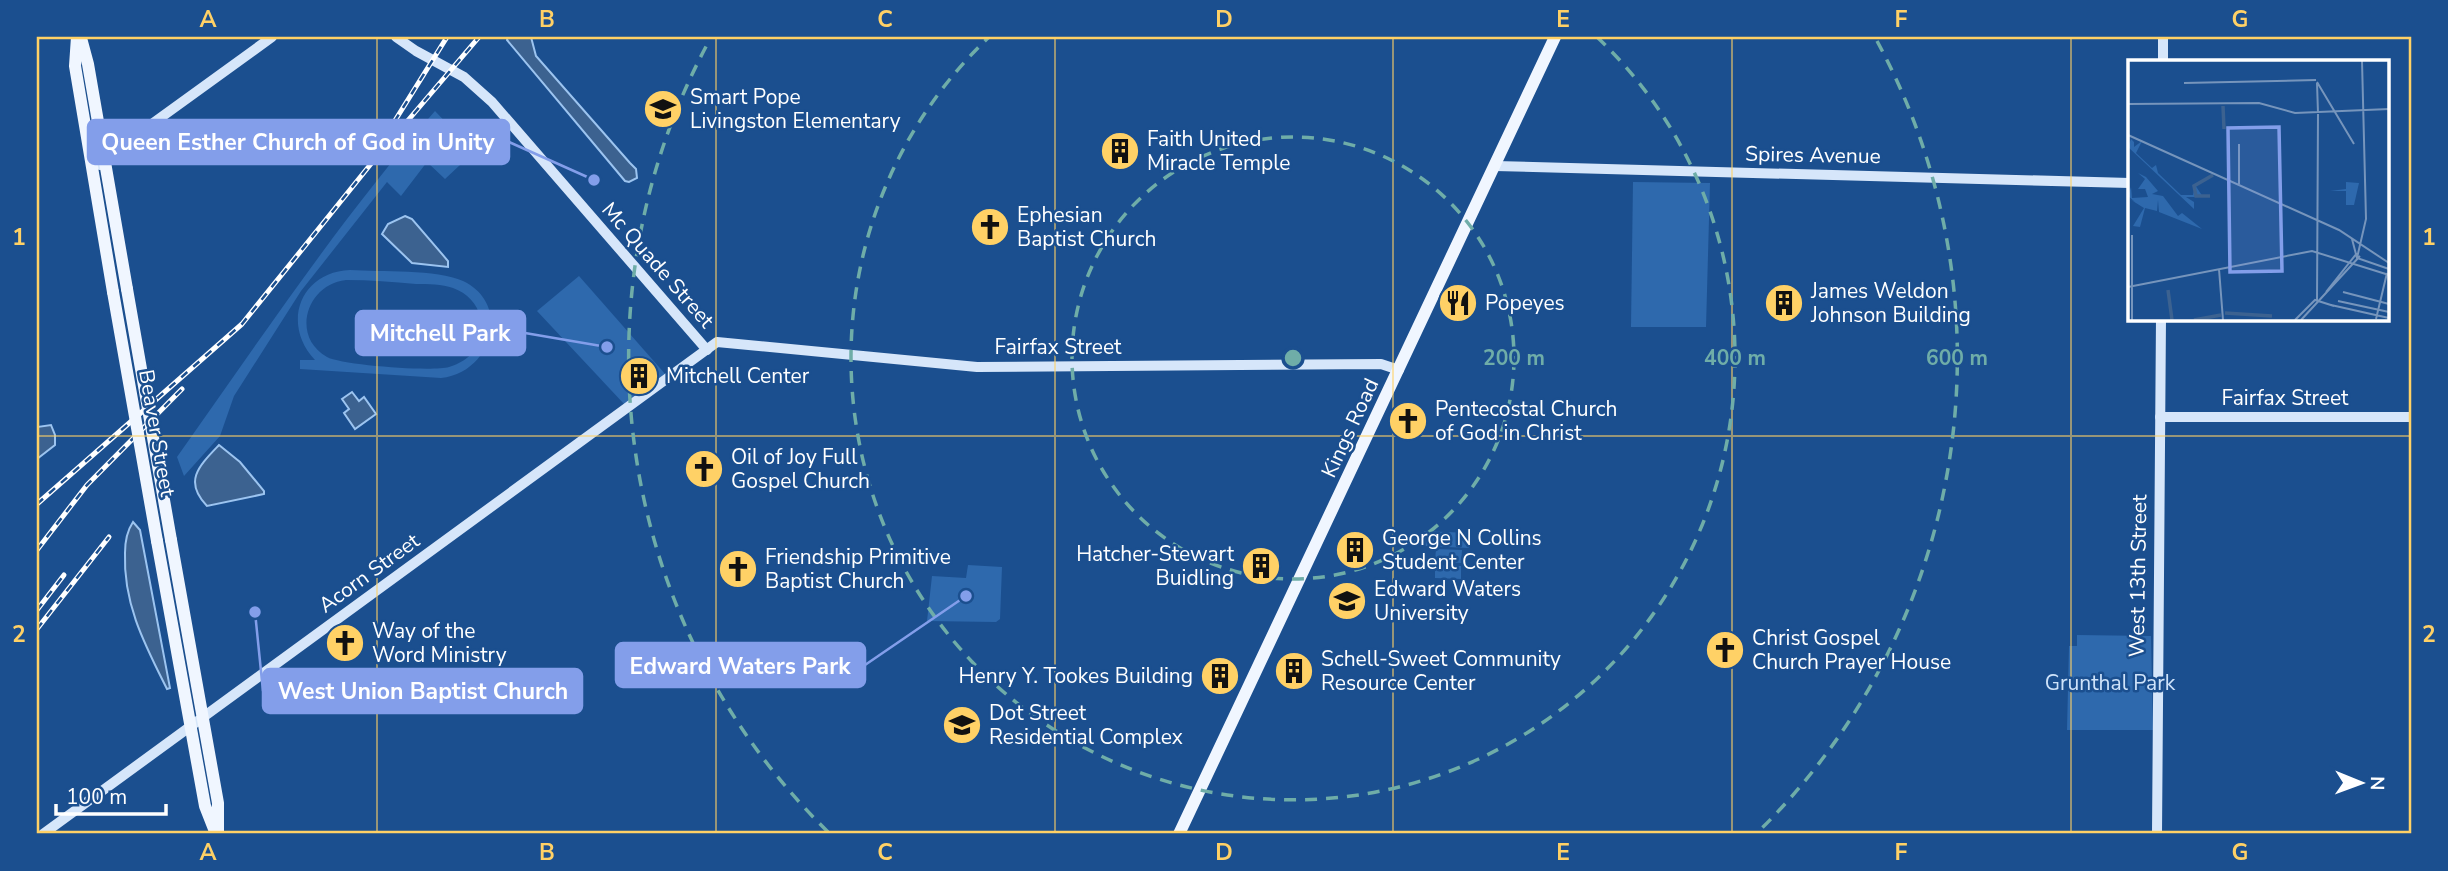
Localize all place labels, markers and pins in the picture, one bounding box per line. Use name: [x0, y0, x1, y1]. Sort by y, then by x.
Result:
place label: Smart Pope Livingston Elementary: [690, 83, 901, 135]
school or university icon: Smart Pope Livingston Elementary: [642, 88, 684, 130]
callout: Queen Esther Church of God in Unity: [88, 120, 509, 164]
place label: Faith United Miracle Temple: [1147, 125, 1290, 177]
building icon: Faith United Miracle Temple: [1099, 130, 1141, 172]
place label: Ephesian Baptist Church: [1017, 201, 1156, 253]
church icon: Ephesian Baptist Church: [969, 206, 1011, 248]
place label: James Weldon Johnson Building: [1810, 277, 1971, 329]
restaurant icon: Popeyes: [1437, 282, 1479, 324]
building icon: James Weldon Johnson Building: [1763, 282, 1805, 324]
place label: Popeyes: [1485, 289, 1565, 317]
callout: Mitchell Park: [356, 311, 525, 355]
centre of rings: [1281, 346, 1305, 370]
building icon: Mitchell Center: [618, 355, 660, 397]
place label: Mitchell Center: [666, 362, 810, 390]
place label: Pentecostal Church of God in Christ: [1435, 395, 1618, 447]
church icon: Pentecostal Church of God in Christ: [1387, 400, 1429, 442]
place label: Oil of Joy Full Gospel Church: [731, 443, 870, 495]
church icon: Oil of Joy Full Gospel Church: [683, 448, 725, 490]
place label: George N Collins Student Center: [1382, 524, 1542, 576]
building icon: George N Collins Student Center: [1334, 529, 1376, 571]
place label: Hatcher-Stewart Buidling: [1076, 540, 1235, 592]
place label: Friendship Primitive Baptist Church: [765, 543, 951, 595]
building icon: Hatcher-Stewart Buidling: [1240, 545, 1282, 587]
church icon: Friendship Primitive Baptist Church: [717, 548, 759, 590]
place label: Edward Waters University: [1374, 575, 1521, 627]
school or university icon: Edward Waters University: [1326, 580, 1368, 622]
place label: Way of the Word Ministry: [372, 617, 507, 669]
church icon: Way of the Word Ministry: [324, 622, 366, 664]
place label: Christ Gospel Church Prayer House: [1752, 624, 1951, 676]
church icon: Christ Gospel Church Prayer House: [1704, 629, 1746, 671]
callout: Edward Waters Park: [616, 643, 865, 687]
place label: Schell-Sweet Community Resource Center: [1321, 645, 1561, 697]
building icon: Schell-Sweet Community Resource Center: [1273, 650, 1315, 692]
building icon: Henry Y. Tookes Building: [1199, 655, 1241, 697]
place label: Henry Y. Tookes Building: [959, 662, 1193, 690]
callout: West Union Baptist Church: [263, 669, 582, 713]
place label: Dot Street Residential Complex: [989, 699, 1183, 751]
school or university icon: Dot Street Residential Complex: [941, 704, 983, 746]

